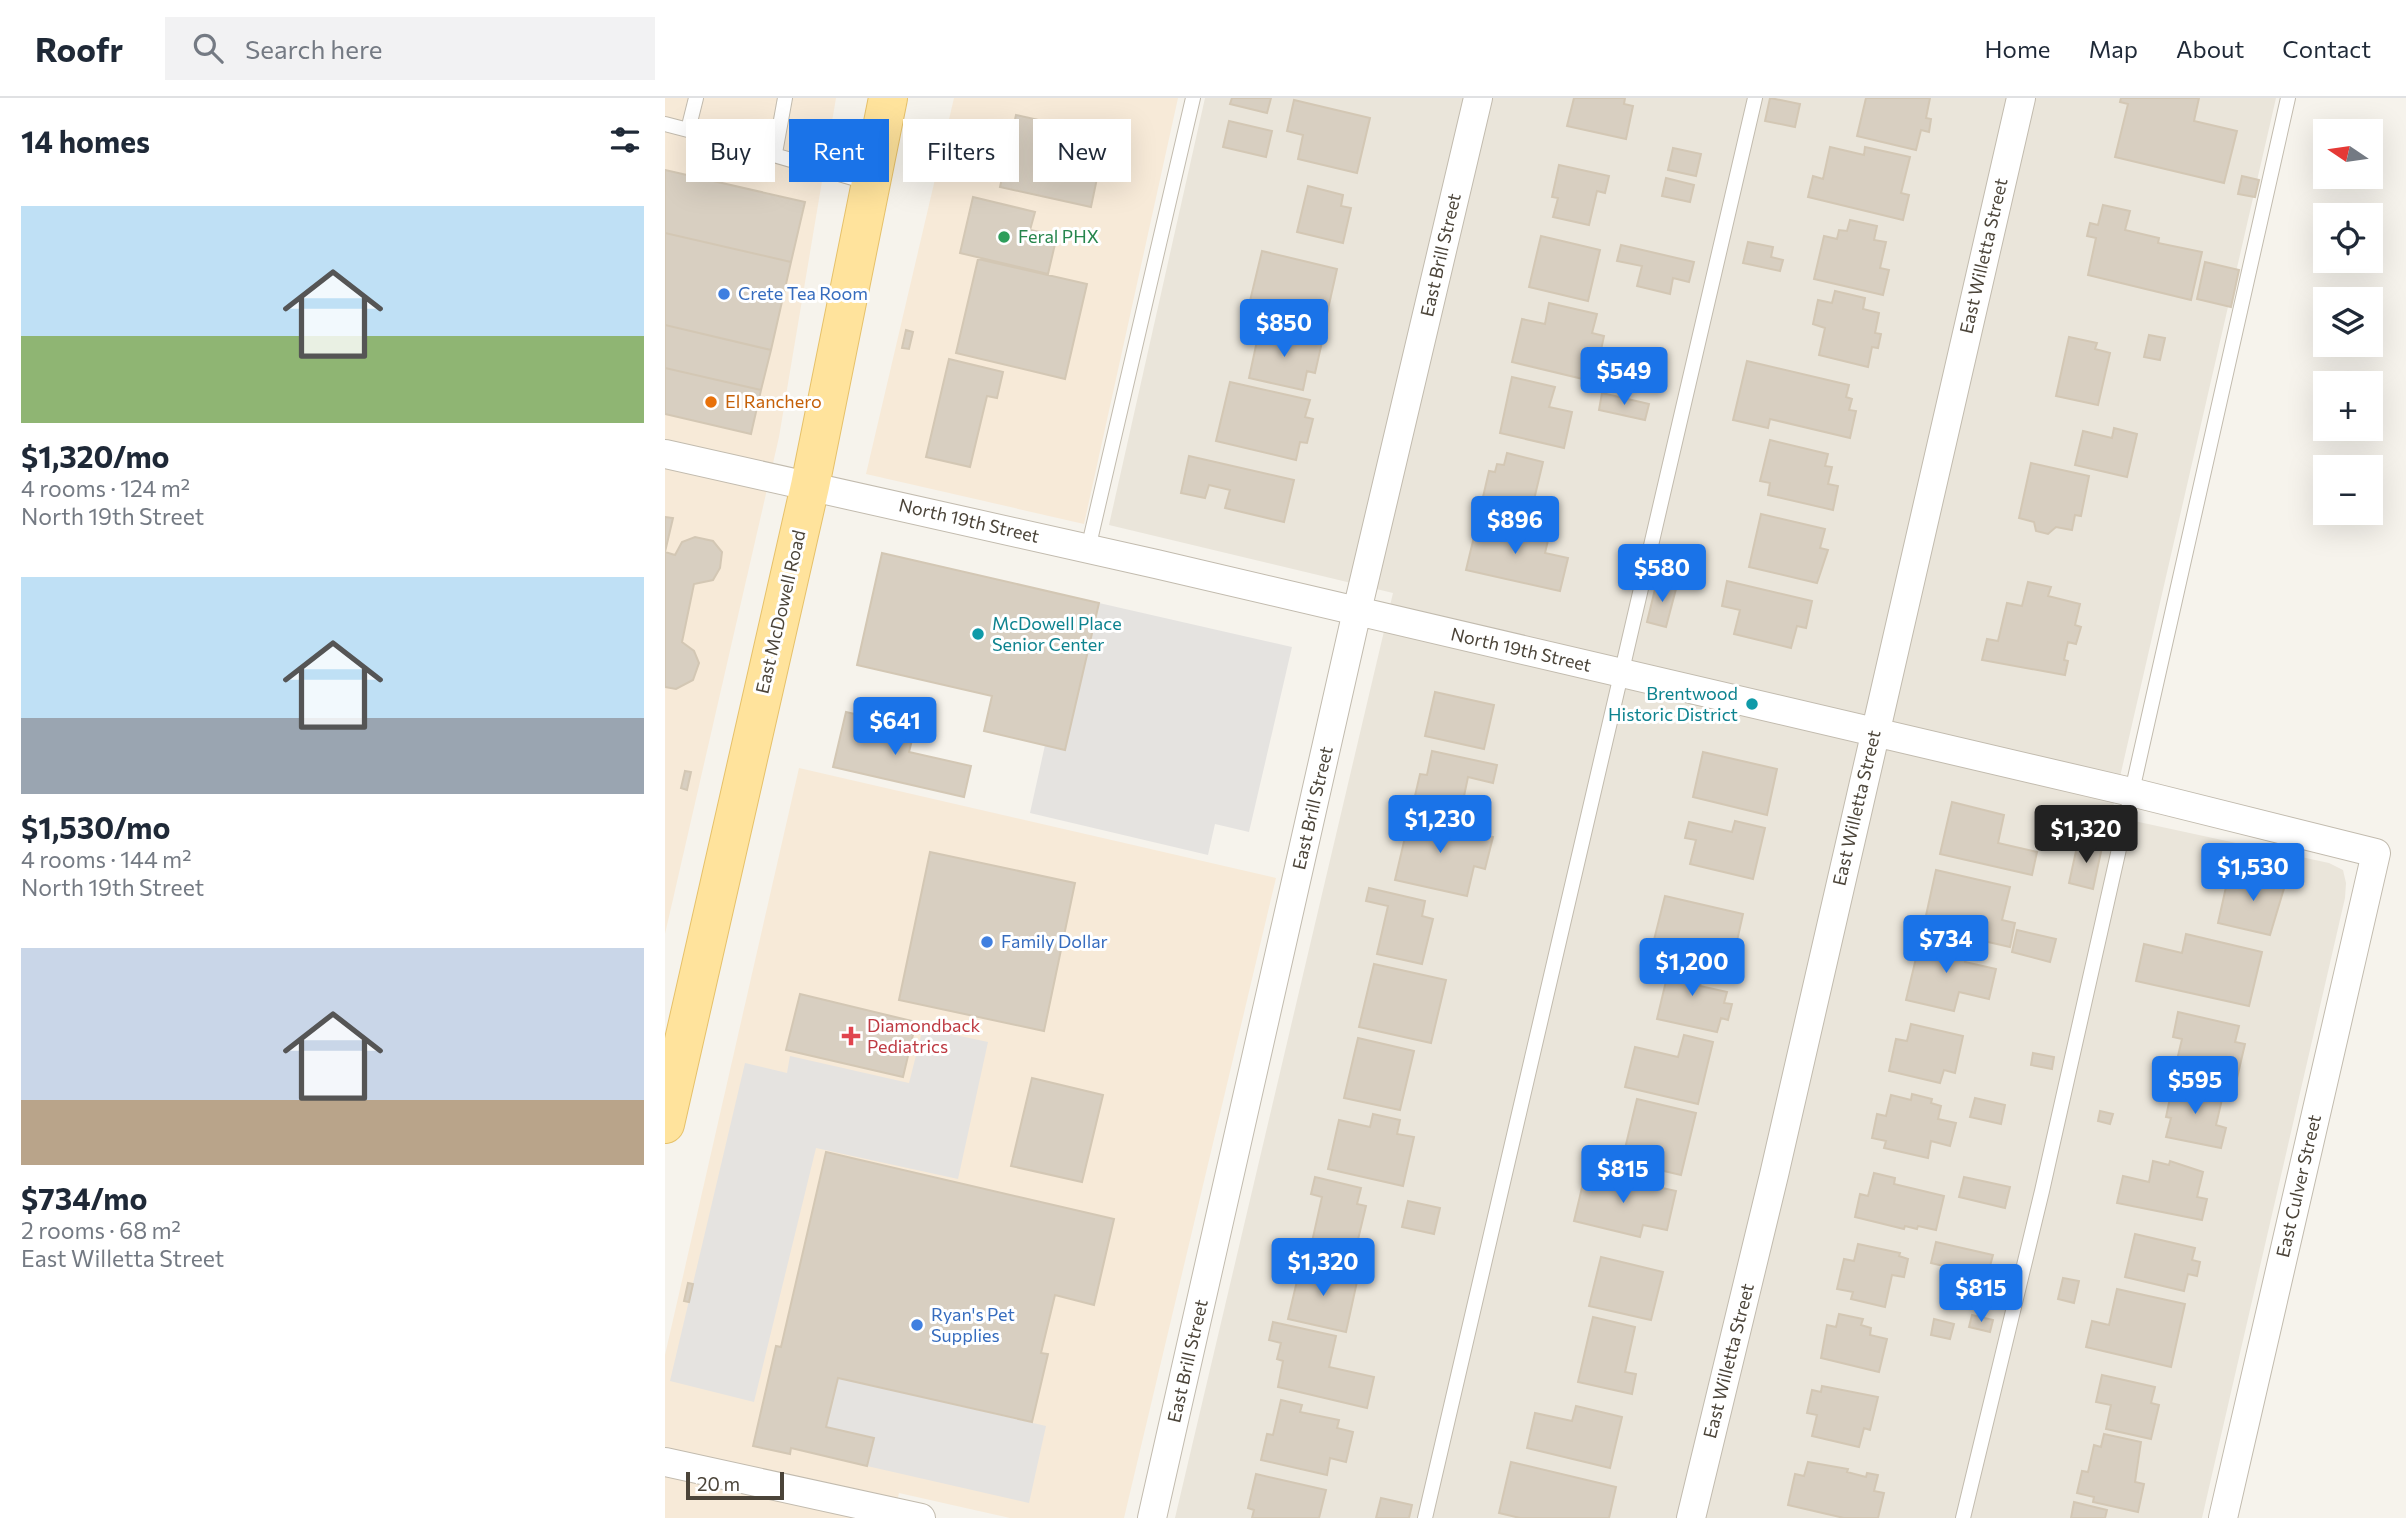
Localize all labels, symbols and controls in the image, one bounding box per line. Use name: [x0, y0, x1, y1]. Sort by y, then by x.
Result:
search box: [165, 17, 655, 80]
text: Roofr: [35, 28, 123, 69]
icon: search: [189, 29, 227, 67]
text: Search here: [245, 33, 383, 64]
text: Home: [1985, 34, 2051, 63]
text: Map: [2089, 34, 2138, 63]
text: About: [2176, 34, 2244, 63]
text: Contact: [2282, 34, 2371, 63]
chip: Buy: [686, 119, 775, 182]
chip: Rent: [789, 119, 889, 182]
chip: Filters: [903, 119, 1019, 182]
chip: New: [1033, 119, 1131, 182]
north arrow: [2313, 119, 2383, 189]
map controls: [2313, 119, 2383, 525]
icon: filters: [606, 121, 644, 159]
text: 14 homes: [21, 122, 150, 159]
street label: East Willetta Street: [1954, 176, 2012, 336]
street label: East Brill Street: [1415, 191, 1465, 319]
button: locate: [2313, 203, 2383, 273]
place label: Feral PHX: [1018, 225, 1099, 247]
marker: Feral PHX: [996, 229, 1012, 245]
icon: home: [270, 251, 396, 377]
place label: Crete Tea Room: [738, 282, 868, 304]
marker: Crete Tea Room: [716, 286, 732, 302]
button: layers: [2313, 287, 2383, 357]
pin: $850: [1243, 300, 1325, 359]
text: $850: [1256, 308, 1312, 336]
pin: $549: [1583, 348, 1665, 407]
text: $549: [1597, 356, 1651, 384]
button: +: [2313, 371, 2383, 441]
place label: El Ranchero: [725, 390, 822, 412]
marker: El Ranchero: [703, 394, 719, 410]
text: $1,320/mo: [21, 437, 170, 474]
button: −: [2313, 455, 2383, 525]
text: 4 rooms · 124 m²: [21, 474, 190, 502]
street label: North 19th Street: [897, 493, 1042, 547]
pin: $896: [1474, 496, 1556, 556]
text: North 19th Street: [21, 502, 204, 530]
text: $896: [1487, 505, 1543, 533]
street label: East McDowell Road: [751, 528, 810, 696]
pin: $580: [1621, 545, 1703, 604]
text: $580: [1634, 553, 1690, 581]
place label: McDowell Place Senior Center: [992, 612, 1122, 655]
icon: home: [270, 622, 396, 748]
street label: North 19th Street: [1449, 622, 1594, 676]
marker: McDowell Place Senior Center: [970, 626, 986, 642]
place label: Brentwood Historic District: [1608, 682, 1738, 725]
marker: Brentwood Historic District: [1744, 696, 1760, 712]
pin: $641: [854, 698, 936, 757]
text: $641: [869, 706, 921, 734]
street label: East Willetta Street: [1827, 728, 1885, 888]
street label: East Brill Street: [1287, 744, 1337, 872]
pin: $1,230: [1383, 796, 1497, 855]
text: $1,230: [1404, 804, 1476, 832]
pin: $1,320: [2029, 806, 2143, 865]
text: $1,530/mo: [21, 808, 170, 845]
text: $1,320: [2051, 814, 2121, 842]
pin: $1,530: [2196, 844, 2310, 903]
text: 4 rooms · 144 m²: [21, 845, 191, 873]
text: $1,530: [2217, 852, 2289, 880]
text: North 19th Street: [21, 873, 204, 901]
pin: $734: [1905, 916, 1987, 975]
text: $734: [1919, 924, 1973, 952]
place label: Family Dollar: [1001, 930, 1108, 952]
marker: Family Dollar: [979, 934, 995, 950]
pin: $1,200: [1635, 939, 1749, 998]
text: $1,200: [1656, 947, 1728, 975]
icon: home: [270, 993, 396, 1119]
place label: Diamondback Pediatrics: [867, 1014, 980, 1057]
marker: Diamondback Pediatrics: [841, 1026, 861, 1046]
pin: $595: [2154, 1056, 2236, 1116]
text: $595: [2168, 1065, 2222, 1093]
street label: East Culver Street: [2271, 1112, 2325, 1259]
pin: $815: [1582, 1146, 1664, 1205]
text: $815: [1597, 1154, 1649, 1182]
text: $734/mo: [21, 1179, 147, 1216]
text: 2 rooms · 68 m²: [21, 1216, 181, 1244]
pin: $1,320: [1266, 1238, 1380, 1298]
text: East Willetta Street: [21, 1244, 224, 1272]
text: $1,320: [1288, 1247, 1358, 1275]
pin: $815: [1940, 1264, 2022, 1324]
text: $815: [1955, 1273, 2007, 1301]
street label: East Willetta Street: [1698, 1281, 1758, 1441]
street label: East Brill Street: [1162, 1297, 1212, 1425]
place label: Ryan's Pet Supplies: [931, 1303, 1015, 1346]
marker: Ryan's Pet Supplies: [909, 1317, 925, 1333]
scale bar: [686, 1469, 784, 1501]
text: 20 m: [697, 1472, 740, 1495]

